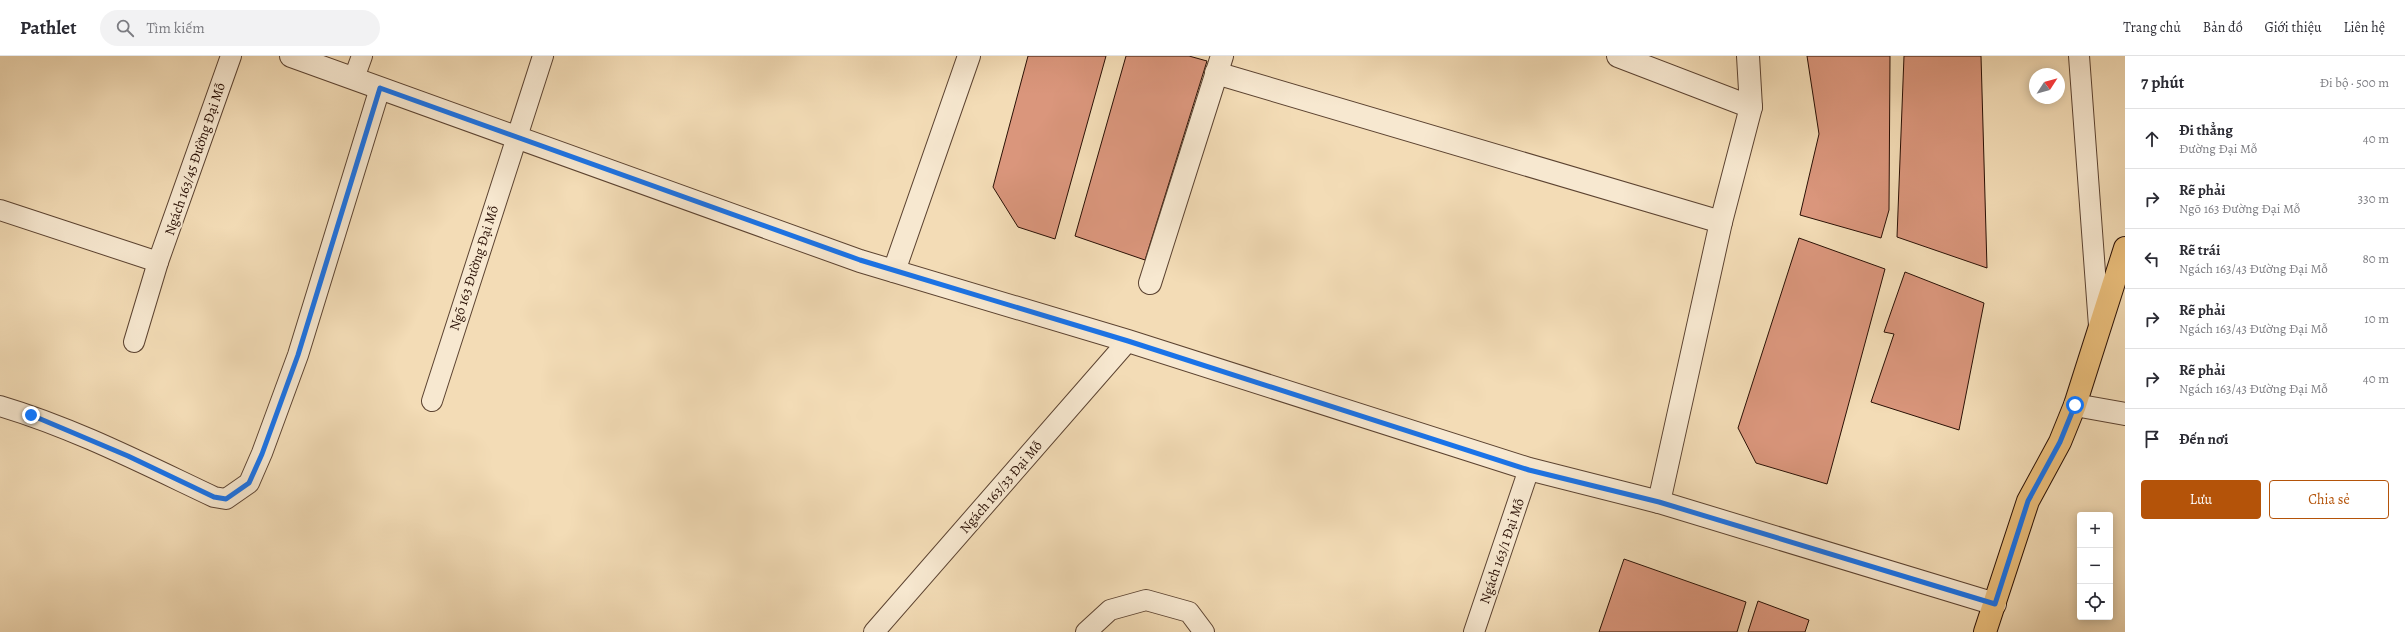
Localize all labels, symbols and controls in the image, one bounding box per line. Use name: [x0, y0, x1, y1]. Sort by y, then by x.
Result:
search box: [100, 10, 380, 46]
text: Pathlet: [20, 15, 76, 41]
icon: search: [114, 17, 136, 39]
text: Tìm kiếm: [146, 18, 205, 38]
text: Trang chủ: [2123, 18, 2181, 37]
text: Bản đồ: [2203, 18, 2243, 37]
text: Giới thiệu: [2265, 18, 2321, 37]
text: Liên hệ: [2343, 18, 2385, 37]
north arrow: [2029, 68, 2065, 104]
text: 7 phút: [2141, 71, 2185, 94]
text: Đi bộ · 500 m: [2320, 74, 2389, 91]
street label: Ngách 163/45 Đường Đại Mỗ: [160, 80, 230, 238]
text: Đi thẳng: [2179, 120, 2233, 140]
icon: ahead: [2141, 128, 2163, 150]
text: 40 m: [2363, 130, 2389, 147]
text: Đường Đại Mỗ: [2179, 140, 2257, 157]
text: Rẽ phải: [2179, 180, 2225, 200]
icon: right: [2141, 188, 2163, 210]
text: 330 m: [2358, 190, 2389, 207]
text: Ngõ 163 Đường Đại Mỗ: [2179, 200, 2300, 217]
street label: Ngõ 163 Đường Đại Mỗ: [445, 203, 503, 333]
text: Rẽ trái: [2179, 240, 2220, 260]
icon: left: [2141, 248, 2163, 270]
text: 80 m: [2362, 250, 2389, 267]
text: Ngách 163/43 Đường Đại Mỗ: [2179, 260, 2328, 277]
text: Rẽ phải: [2179, 300, 2225, 320]
icon: right: [2141, 308, 2163, 330]
text: 10 m: [2364, 310, 2389, 327]
text: Ngách 163/43 Đường Đại Mỗ: [2179, 320, 2328, 337]
text: Rẽ phải: [2179, 360, 2225, 380]
icon: right: [2141, 368, 2163, 390]
text: 40 m: [2363, 370, 2389, 387]
text: Ngách 163/43 Đường Đại Mỗ: [2179, 380, 2328, 397]
route start: [2066, 396, 2084, 414]
route end: [22, 406, 40, 424]
icon: arrive: [2141, 428, 2163, 450]
text: Đến nơi: [2179, 429, 2228, 449]
street label: Ngách 163/33 Đại Mỗ: [955, 437, 1047, 537]
button: Lưu: [2141, 480, 2261, 519]
button: Chia sẻ: [2269, 480, 2389, 519]
street label: Ngách 163/1 Đại Mỗ: [1475, 496, 1529, 606]
map controls: [2077, 512, 2113, 620]
button: +: [2077, 512, 2113, 548]
button: −: [2077, 548, 2113, 584]
button: locate: [2077, 584, 2113, 620]

